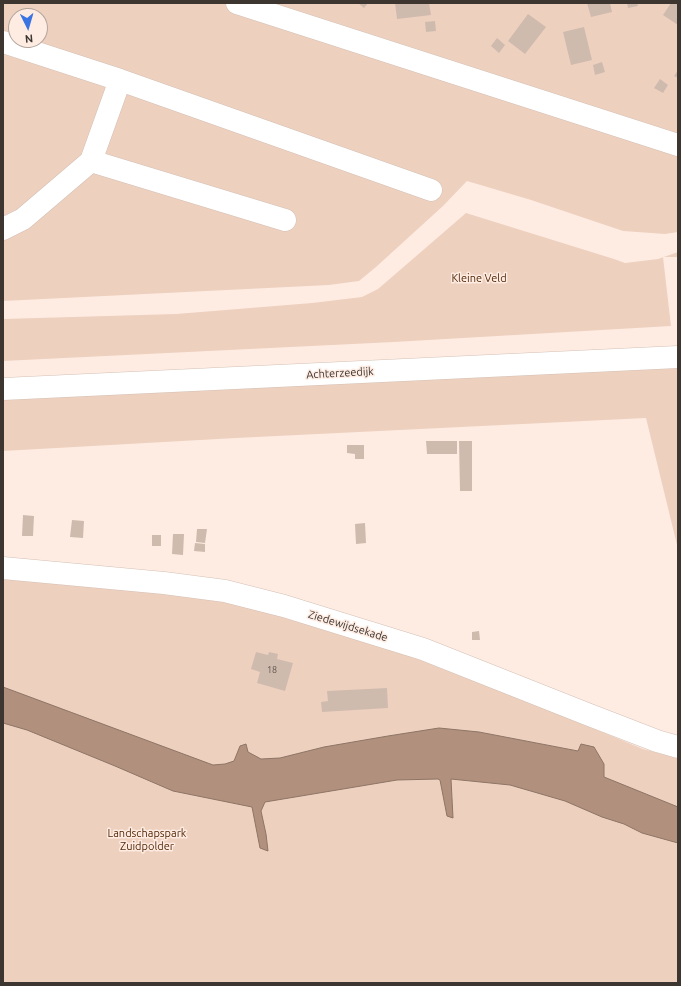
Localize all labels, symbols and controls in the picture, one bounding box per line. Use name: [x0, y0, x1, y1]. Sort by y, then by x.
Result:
north arrow: [8, 8, 48, 48]
text: N: [24, 33, 34, 45]
park label: Kleine Veld: [451, 271, 507, 285]
street label: Achterzeedijk: [306, 365, 374, 381]
street label: Ziedewijdsekade: [307, 608, 389, 644]
house number: 18: [267, 665, 277, 675]
park label: Landschapspark Zuidpolder: [108, 826, 186, 852]

